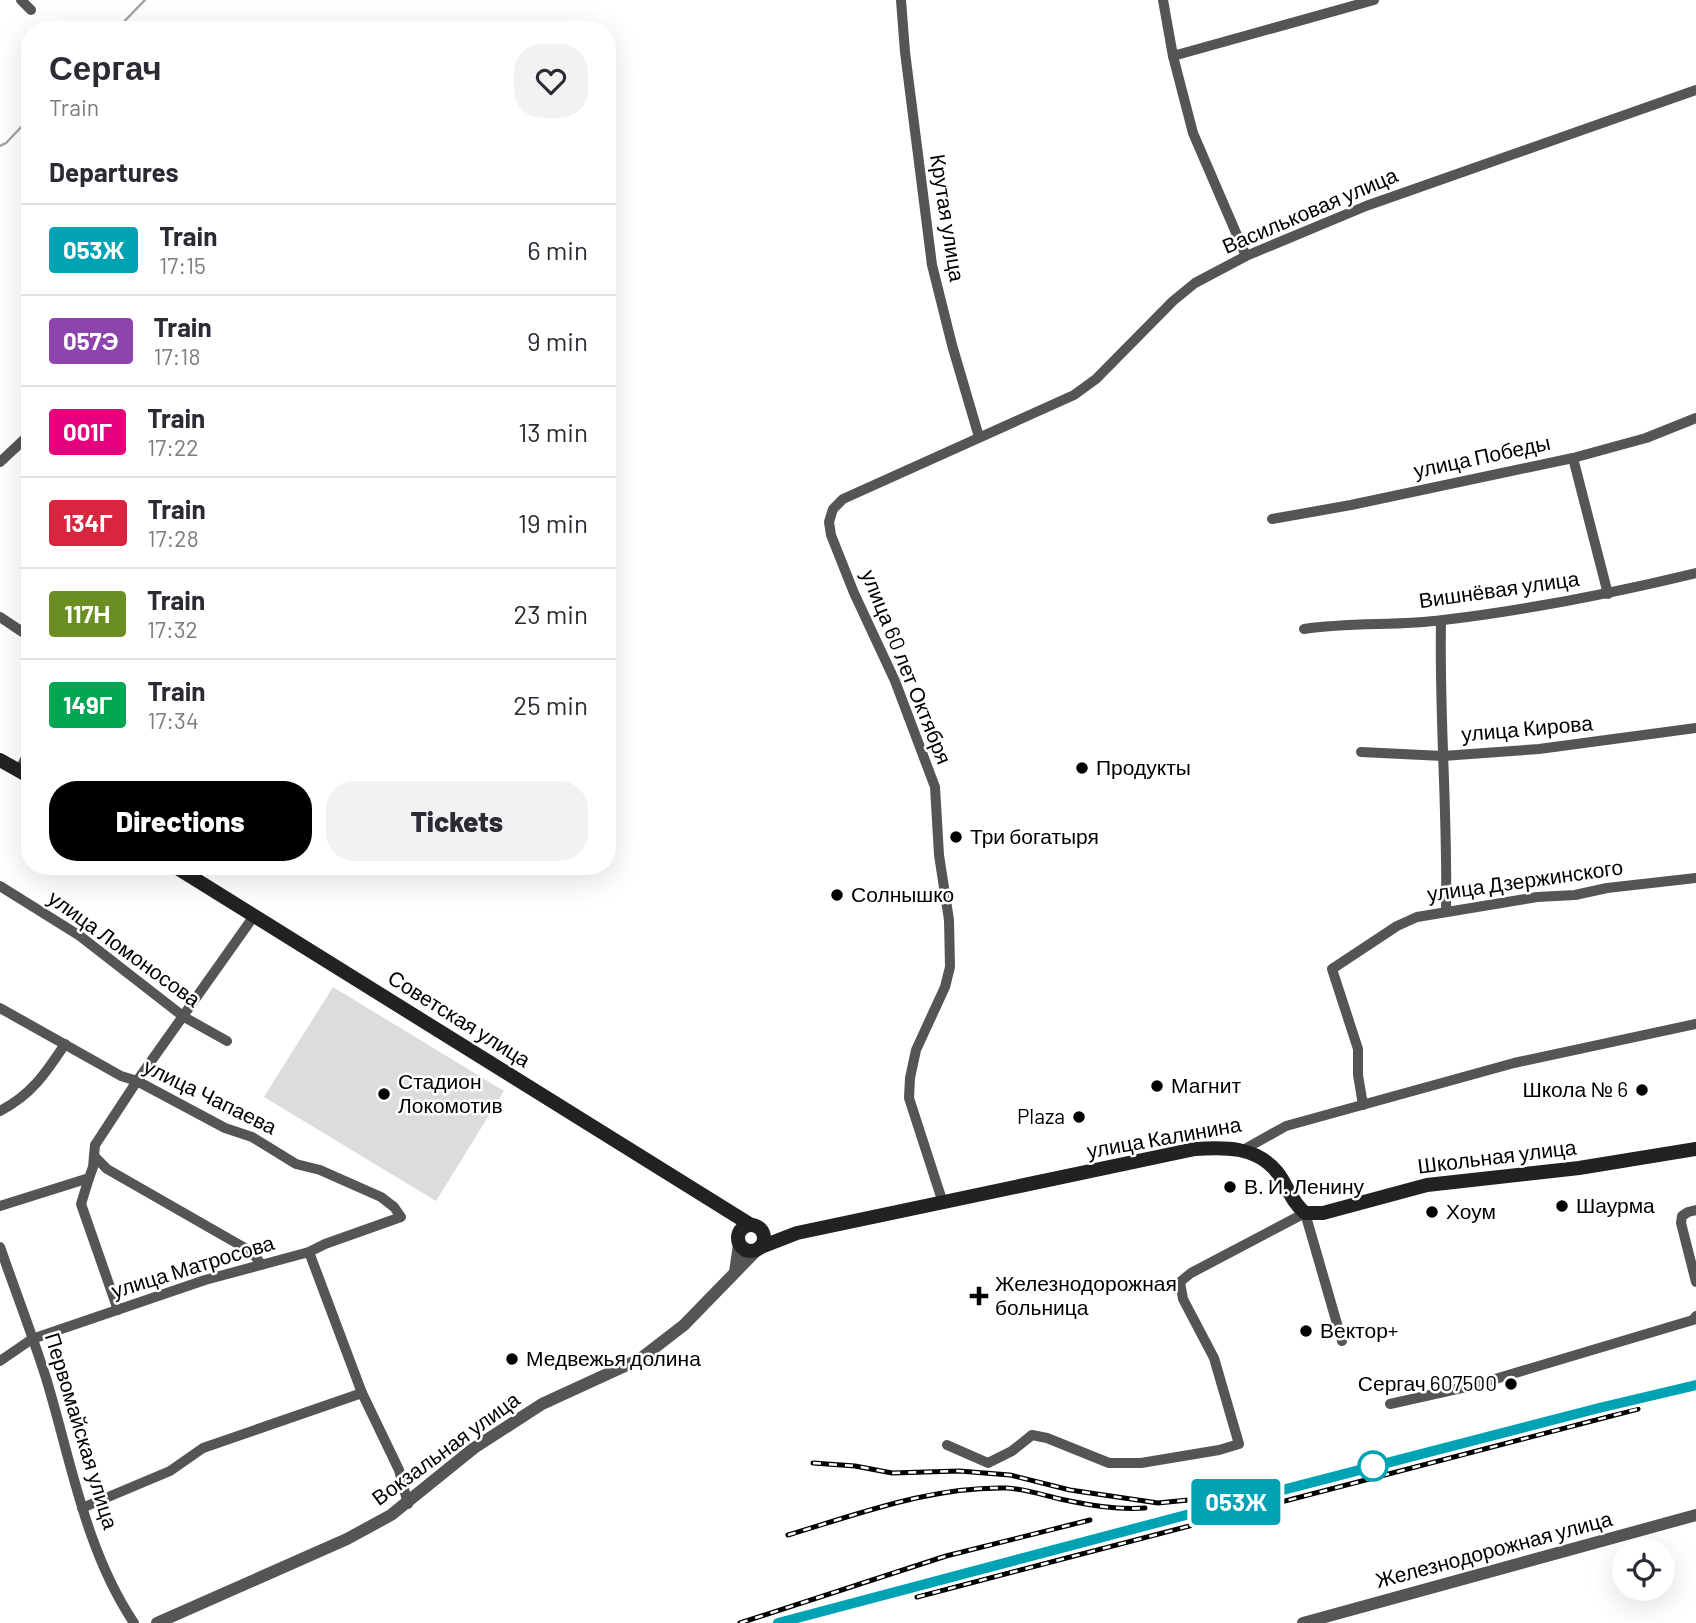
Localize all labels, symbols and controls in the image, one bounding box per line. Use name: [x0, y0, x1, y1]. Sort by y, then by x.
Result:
button: heart: [514, 44, 588, 118]
text: Сергач: [49, 47, 162, 87]
text: Train: [49, 93, 99, 121]
street label: Крутая улица: [926, 152, 971, 284]
text: Departures: [49, 156, 179, 187]
street label: Васильковая улица: [1218, 161, 1401, 258]
text: Train: [159, 220, 217, 251]
text: 6 min: [527, 234, 588, 265]
text: 053Ж: [63, 235, 124, 264]
text: 17:15: [159, 251, 206, 279]
text: Train: [154, 311, 212, 342]
text: 9 min: [527, 325, 588, 356]
text: 057Э: [63, 326, 119, 355]
text: 17:18: [154, 342, 200, 370]
text: Train: [147, 402, 205, 433]
text: 13 min: [518, 416, 588, 447]
text: 001Г: [63, 417, 112, 446]
street label: улица Победы: [1411, 429, 1552, 482]
text: 17:22: [147, 433, 199, 461]
text: Train: [148, 493, 206, 524]
text: 19 min: [518, 507, 588, 538]
text: 134Г: [63, 508, 113, 537]
text: 17:28: [148, 524, 199, 552]
street label: Вишнёвая улица: [1417, 565, 1581, 612]
street label: улица 60 лет Октября: [857, 566, 958, 767]
text: Train: [147, 584, 205, 615]
text: 23 min: [513, 598, 588, 629]
text: 117Н: [64, 599, 111, 628]
text: 17:32: [147, 615, 198, 643]
text: Train: [147, 675, 206, 706]
text: 25 min: [513, 689, 588, 720]
text: 149Г: [63, 690, 112, 719]
text: 17:34: [147, 706, 199, 734]
street label: улица Кирова: [1460, 709, 1594, 746]
place label: Продукты: [1096, 754, 1191, 779]
marker: Продукты: [1074, 760, 1090, 776]
button: Directions: [49, 781, 312, 861]
button: Tickets: [326, 781, 588, 861]
place label: Три богатыря: [970, 823, 1099, 848]
marker: Три богатыря: [948, 829, 964, 845]
street label: улица Дзержинского: [1425, 853, 1624, 906]
place label: Солнышко: [851, 881, 954, 906]
street label: улица Ломоносова: [44, 884, 206, 1012]
marker: Солнышко: [829, 887, 845, 903]
street label: Советская улица: [384, 964, 536, 1072]
street label: улица Чапаева: [140, 1053, 282, 1139]
place label: Стадион Локомотив: [398, 1068, 503, 1117]
place label: Магнит: [1171, 1072, 1241, 1097]
place label: Школа № 6: [1522, 1076, 1628, 1101]
marker: Магнит: [1149, 1078, 1165, 1094]
marker: Школа № 6: [1634, 1082, 1650, 1098]
marker: Стадион Локомотив: [376, 1086, 392, 1102]
place label: Plaza: [1017, 1103, 1065, 1128]
marker: Plaza: [1071, 1109, 1087, 1125]
street label: улица Калинина: [1085, 1111, 1243, 1162]
street label: Школьная улица: [1416, 1133, 1578, 1178]
place label: В. И. Ленину: [1244, 1173, 1365, 1198]
marker: В. И. Ленину: [1222, 1179, 1238, 1195]
place label: Шаурма: [1576, 1192, 1655, 1217]
place label: Хоум: [1446, 1198, 1496, 1223]
marker: Шаурма: [1554, 1198, 1570, 1214]
marker: Хоум: [1424, 1204, 1440, 1220]
street label: улица Матросова: [108, 1229, 277, 1302]
place label: Железнодорожная больница: [995, 1270, 1177, 1319]
marker: Железнодорожная больница: [969, 1286, 989, 1306]
place label: Вектор+: [1320, 1317, 1398, 1342]
marker: Вектор+: [1298, 1323, 1314, 1339]
street label: Первомайская улица: [41, 1329, 124, 1532]
place label: Медвежья долина: [526, 1345, 701, 1370]
marker: Медвежья долина: [504, 1351, 520, 1367]
place label: Сергач 607500: [1358, 1370, 1497, 1395]
marker: Сергач 607500: [1503, 1376, 1519, 1392]
street label: Вокзальная улица: [366, 1386, 524, 1510]
unlabelled marker: [1358, 1451, 1388, 1481]
line badge: 053Ж: [1187, 1479, 1285, 1525]
text: 053Ж: [1205, 1487, 1267, 1516]
street label: Железнодорожная улица: [1373, 1505, 1615, 1592]
map controls: [1612, 1538, 1675, 1601]
button: locate: [1612, 1538, 1675, 1601]

